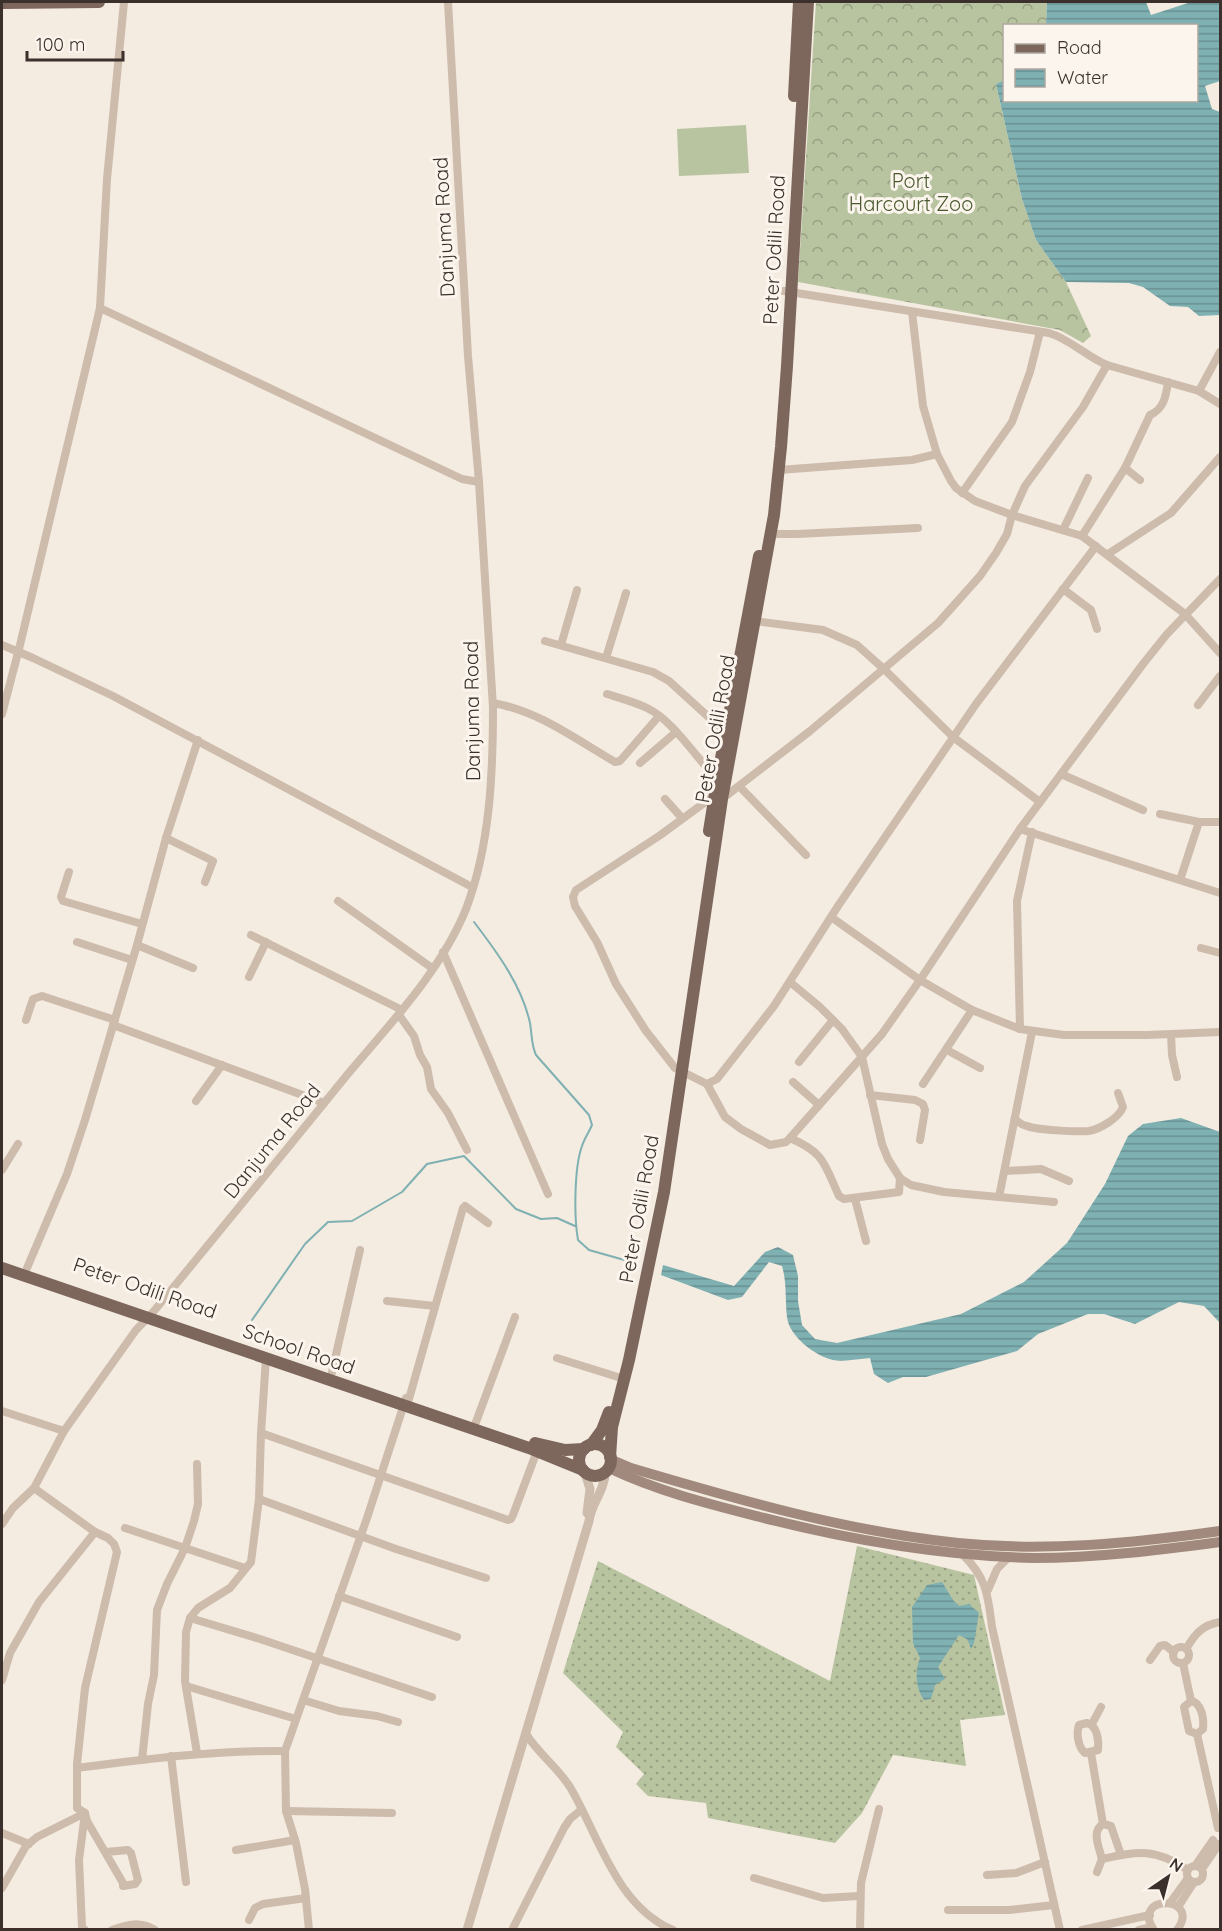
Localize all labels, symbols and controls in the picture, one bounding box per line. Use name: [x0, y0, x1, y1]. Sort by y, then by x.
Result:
scale bar: [27, 24, 123, 62]
legend: [1003, 24, 1198, 102]
text: 100 m: [36, 33, 85, 56]
text: Road: [1057, 36, 1102, 59]
text: Water: [1057, 66, 1108, 89]
street label: Danjuma Road: [427, 156, 460, 298]
park label: Port Harcourt Zoo: [849, 168, 973, 216]
street label: Peter Odili Road: [757, 174, 790, 326]
street label: Danjuma Road: [458, 641, 485, 781]
street label: Peter Odili Road: [689, 653, 740, 805]
street label: Danjuma Road: [218, 1078, 325, 1203]
street label: Peter Odili Road: [613, 1133, 664, 1285]
street label: Peter Odili Road: [70, 1251, 220, 1324]
street label: School Road: [240, 1318, 358, 1379]
north arrow: [1138, 1847, 1198, 1907]
text: N: [1166, 1853, 1187, 1876]

